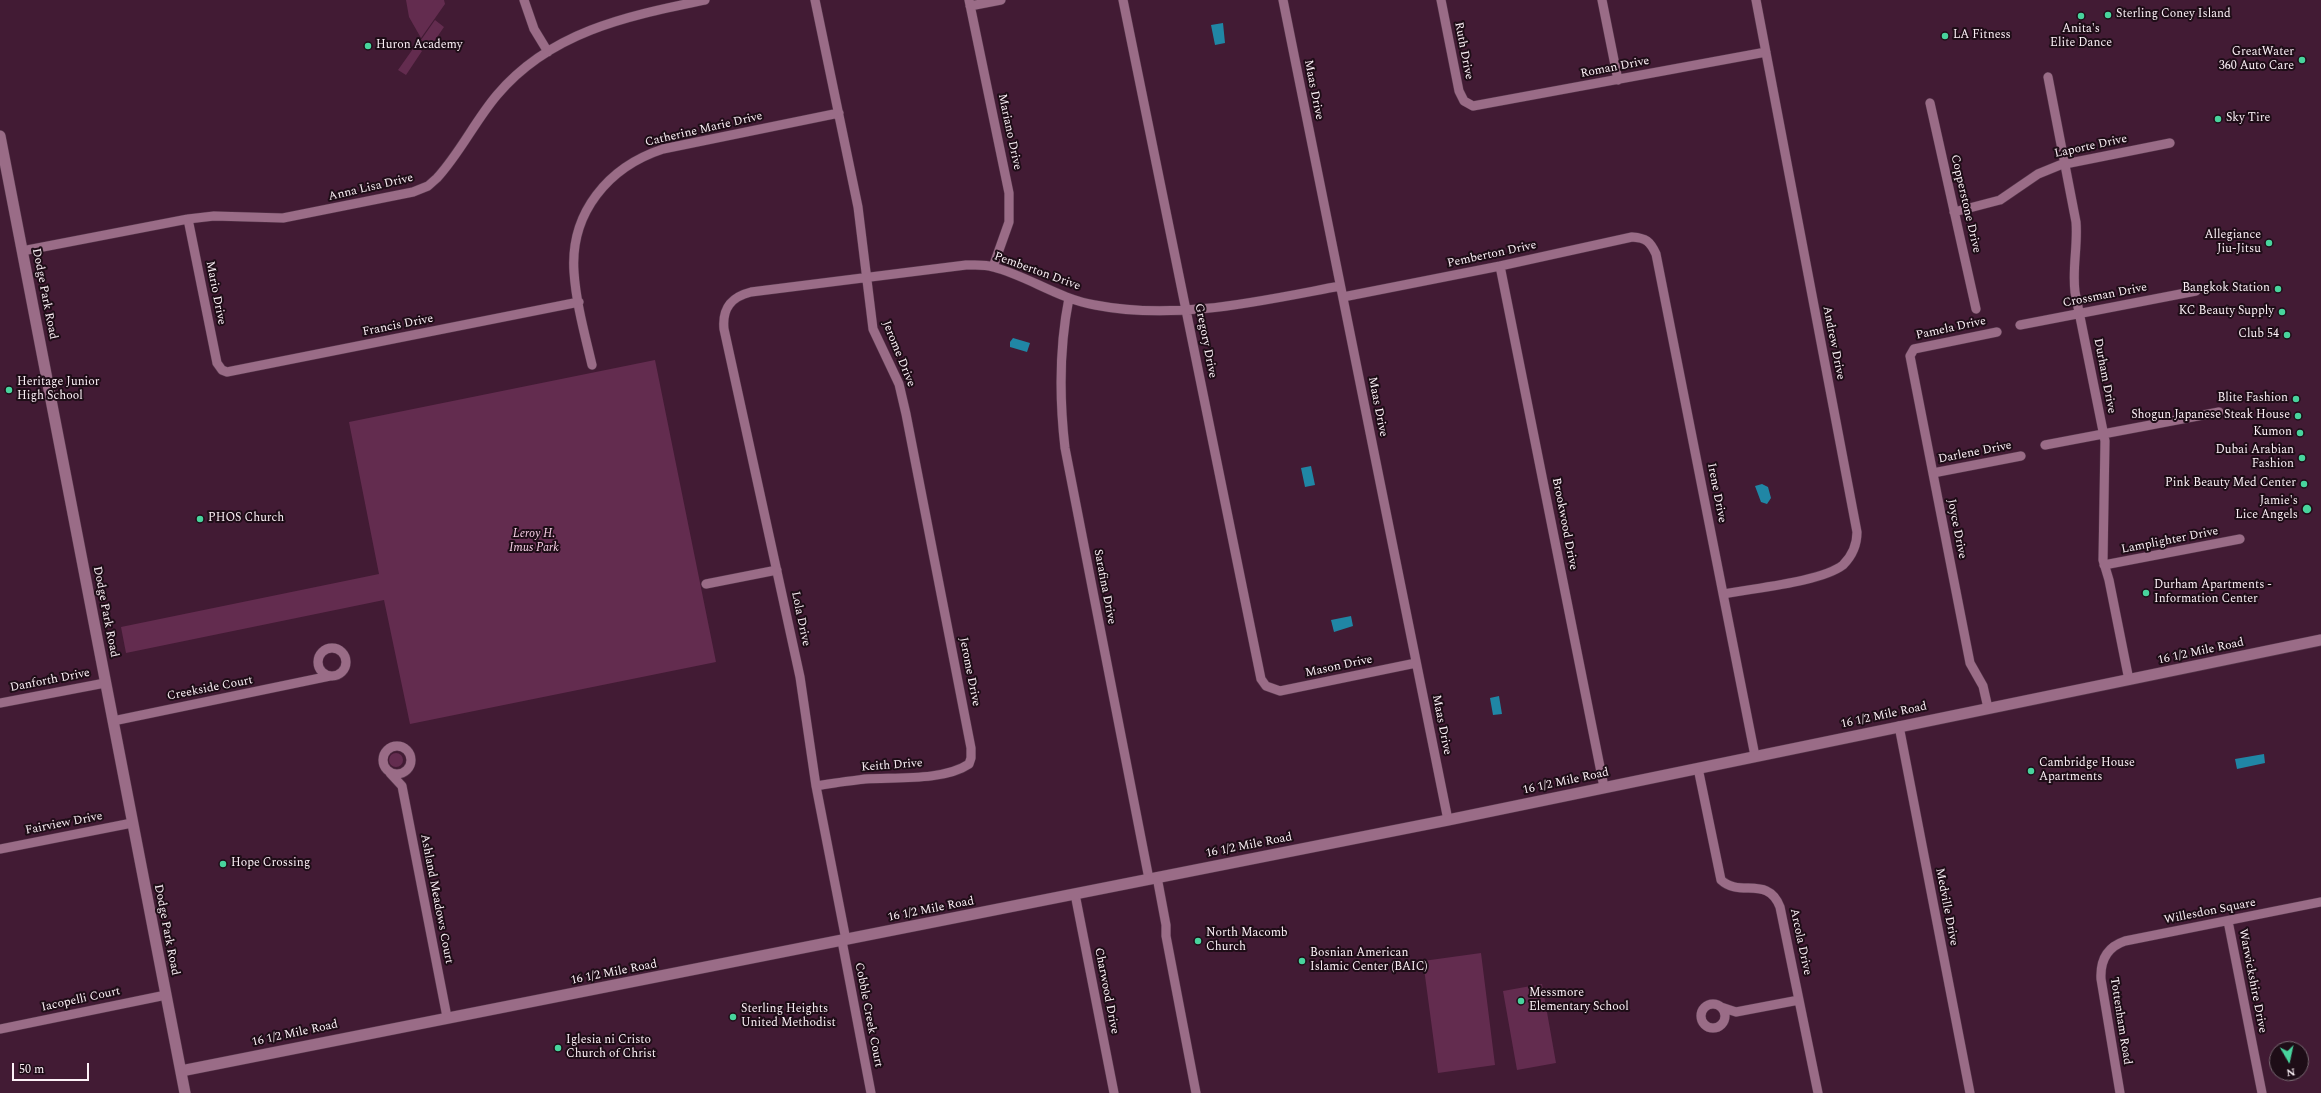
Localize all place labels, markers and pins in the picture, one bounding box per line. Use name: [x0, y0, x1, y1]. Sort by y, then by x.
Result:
place label: Sterling Coney Island: [2116, 8, 2231, 22]
marker: Sterling Coney Island: [2103, 10, 2113, 20]
marker: Anita's Elite Dance: [2076, 11, 2086, 21]
place label: Anita's Elite Dance: [2050, 23, 2112, 51]
place label: LA Fitness: [1953, 29, 2011, 43]
marker: LA Fitness: [1940, 31, 1950, 41]
place label: Huron Academy: [376, 39, 463, 53]
marker: Huron Academy: [363, 41, 373, 51]
place label: GreatWater 360 Auto Care: [2219, 46, 2294, 74]
marker: GreatWater 360 Auto Care: [2297, 55, 2307, 65]
place label: Sky Tire: [2226, 112, 2270, 126]
marker: Sky Tire: [2213, 114, 2223, 124]
place label: Allegiance Jiu-Jitsu: [2205, 229, 2261, 257]
marker: Allegiance Jiu-Jitsu: [2264, 238, 2274, 248]
place label: Bangkok Station: [2182, 282, 2270, 296]
marker: Bangkok Station: [2273, 284, 2283, 294]
place label: KC Beauty Supply: [2179, 305, 2274, 319]
marker: KC Beauty Supply: [2277, 307, 2287, 317]
place label: Club 54: [2238, 328, 2279, 342]
marker: Club 54: [2282, 330, 2292, 340]
place label: Heritage Junior High School: [17, 376, 100, 404]
marker: Heritage Junior High School: [4, 385, 14, 395]
place label: Blite Fashion: [2218, 392, 2288, 406]
marker: Blite Fashion: [2291, 394, 2301, 404]
place label: Shogun Japanese Steak House: [2131, 409, 2290, 423]
marker: Shogun Japanese Steak House: [2293, 411, 2303, 421]
place label: Kumon: [2253, 426, 2292, 440]
marker: Kumon: [2295, 428, 2305, 438]
place label: Dubai Arabian Fashion: [2216, 444, 2294, 472]
marker: Dubai Arabian Fashion: [2297, 453, 2307, 463]
place label: Pink Beauty Med Center: [2165, 477, 2296, 491]
marker: Pink Beauty Med Center: [2299, 479, 2309, 489]
place label: Jamie's Lice Angels: [2235, 495, 2298, 523]
marker: Jamie's Lice Angels: [2301, 503, 2313, 515]
place label: PHOS Church: [208, 512, 284, 526]
marker: PHOS Church: [195, 514, 205, 524]
place label: Durham Apartments - Information Center: [2154, 579, 2272, 607]
marker: Durham Apartments - Information Center: [2141, 588, 2151, 598]
place label: Cambridge House Apartments: [2039, 757, 2135, 785]
marker: Cambridge House Apartments: [2026, 766, 2036, 776]
place label: Hope Crossing: [231, 857, 310, 871]
marker: Hope Crossing: [218, 859, 228, 869]
place label: North Macomb Church: [1206, 927, 1288, 955]
marker: North Macomb Church: [1193, 936, 1203, 946]
place label: Bosnian American Islamic Center (BAIC): [1310, 947, 1427, 975]
marker: Bosnian American Islamic Center (BAIC): [1297, 956, 1307, 966]
place label: Messmore Elementary School: [1529, 987, 1629, 1015]
marker: Messmore Elementary School: [1516, 996, 1526, 1006]
place label: Sterling Heights United Methodist: [741, 1003, 836, 1031]
marker: Sterling Heights United Methodist: [728, 1012, 738, 1022]
place label: Iglesia ni Cristo Church of Christ: [566, 1034, 656, 1062]
marker: Iglesia ni Cristo Church of Christ: [553, 1043, 563, 1053]

